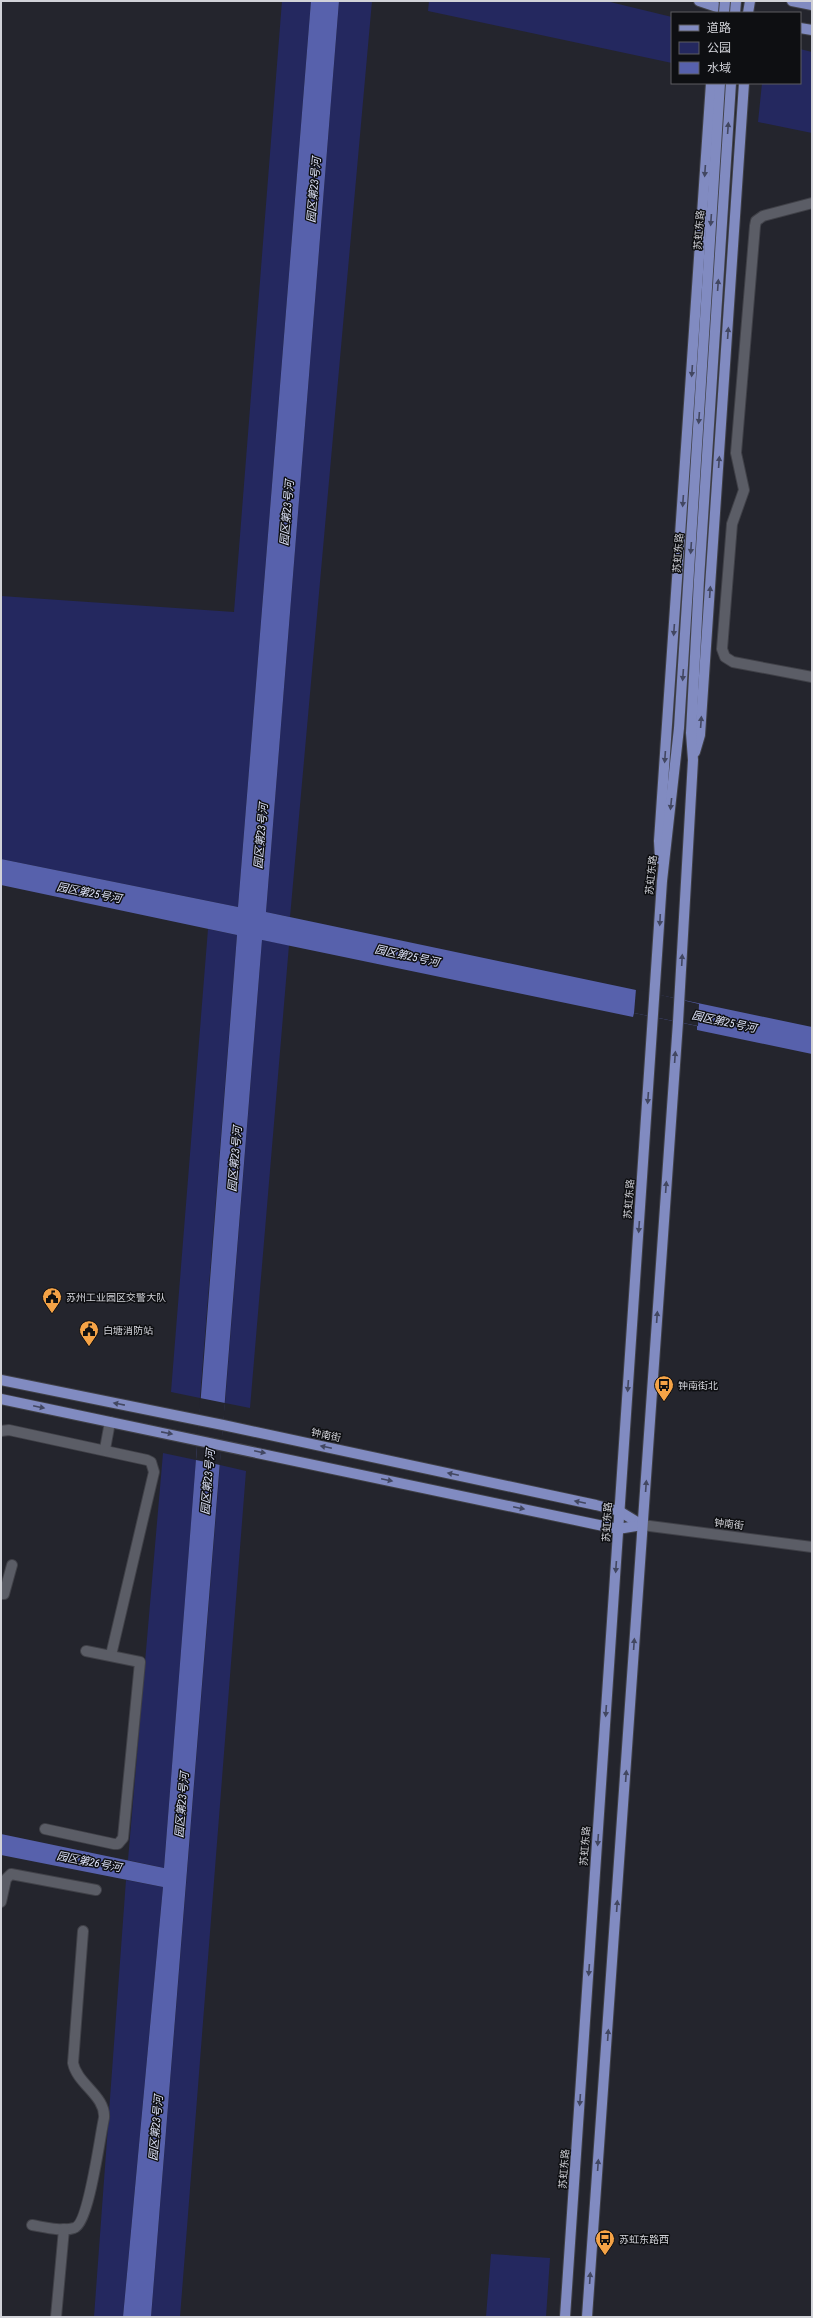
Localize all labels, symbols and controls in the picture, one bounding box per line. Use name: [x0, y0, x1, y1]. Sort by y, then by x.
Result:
legend: [671, 12, 801, 84]
text: 道路: [707, 21, 731, 35]
text: 公园: [707, 41, 731, 55]
text: 水域: [707, 61, 731, 75]
one-way arrow: [725, 122, 732, 134]
water label: 园区第23号河: [305, 155, 324, 223]
one-way arrow: [702, 165, 709, 177]
street label: 苏虹东路: [692, 210, 706, 250]
one-way arrow: [708, 214, 715, 226]
one-way arrow: [715, 279, 722, 291]
one-way arrow: [724, 327, 731, 339]
one-way arrow: [688, 365, 695, 377]
one-way arrow: [695, 412, 702, 424]
one-way arrow: [715, 456, 722, 468]
water label: 园区第23号河: [278, 478, 297, 546]
one-way arrow: [679, 495, 686, 507]
street label: 苏虹东路: [671, 533, 685, 573]
one-way arrow: [687, 542, 694, 554]
one-way arrow: [706, 586, 713, 598]
one-way arrow: [670, 624, 677, 636]
one-way arrow: [679, 669, 686, 681]
one-way arrow: [698, 716, 705, 728]
one-way arrow: [661, 751, 668, 763]
one-way arrow: [668, 798, 674, 811]
water label: 园区第23号河: [252, 801, 271, 869]
street label: 苏虹东路: [643, 855, 659, 895]
water label: 园区第25号河: [56, 880, 124, 906]
one-way arrow: [656, 914, 663, 926]
water label: 园区第25号河: [374, 943, 442, 970]
one-way arrow: [678, 954, 685, 966]
water label: 园区第25号河: [691, 1009, 759, 1036]
one-way arrow: [672, 1051, 679, 1063]
one-way arrow: [645, 1092, 652, 1104]
water label: 园区第23号河: [226, 1124, 245, 1192]
street label: 苏虹东路: [622, 1179, 636, 1219]
one-way arrow: [663, 1181, 670, 1193]
one-way arrow: [636, 1221, 643, 1233]
public building icon: 苏州工业园区交警大队: [41, 1286, 63, 1314]
place label: 苏州工业园区交警大队: [66, 1292, 166, 1303]
one-way arrow: [654, 1310, 661, 1323]
public building icon: 白塘消防站: [78, 1319, 100, 1347]
place label: 白塘消防站: [103, 1325, 153, 1336]
bus stop icon: 钟南街北: [653, 1374, 675, 1402]
one-way arrow: [625, 1380, 632, 1392]
place label: 钟南街北: [678, 1380, 718, 1391]
one-way arrow: [113, 1401, 125, 1407]
one-way arrow: [33, 1404, 45, 1410]
street label: 钟南街: [310, 1427, 342, 1443]
one-way arrow: [160, 1430, 173, 1436]
one-way arrow: [320, 1443, 332, 1449]
water label: 园区第23号河: [199, 1447, 218, 1515]
one-way arrow: [253, 1450, 266, 1456]
one-way arrow: [447, 1471, 459, 1477]
one-way arrow: [380, 1478, 393, 1484]
one-way arrow: [642, 1480, 649, 1492]
one-way arrow: [574, 1498, 586, 1504]
street label: 苏虹东路: [600, 1502, 614, 1542]
one-way arrow: [513, 1506, 525, 1512]
street label: 钟南街: [713, 1517, 745, 1531]
one-way arrow: [613, 1561, 620, 1573]
one-way arrow: [631, 1638, 638, 1650]
one-way arrow: [603, 1705, 610, 1717]
water label: 园区第23号河: [173, 1770, 192, 1838]
one-way arrow: [622, 1770, 629, 1782]
street label: 苏虹东路: [578, 1826, 592, 1866]
one-way arrow: [594, 1834, 601, 1846]
water label: 园区第26号河: [56, 1849, 124, 1875]
one-way arrow: [613, 1900, 620, 1912]
one-way arrow: [585, 1964, 592, 1976]
one-way arrow: [604, 2029, 611, 2041]
water label: 园区第23号河: [147, 2093, 166, 2161]
one-way arrow: [577, 2094, 584, 2106]
street label: 苏虹东路: [557, 2149, 571, 2189]
one-way arrow: [595, 2159, 602, 2171]
bus stop icon: 苏虹东路西: [594, 2228, 616, 2256]
place label: 苏虹东路西: [619, 2234, 669, 2245]
one-way arrow: [587, 2272, 593, 2284]

